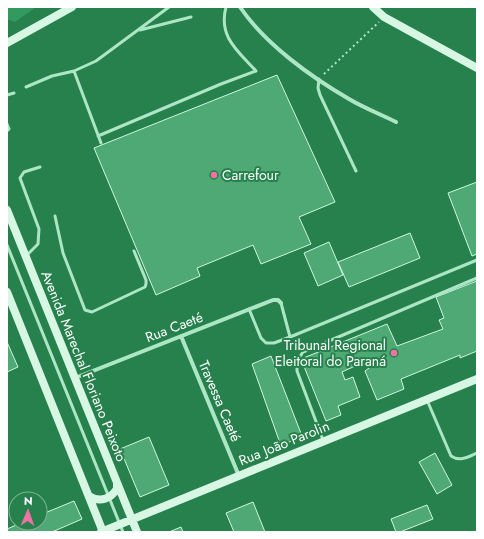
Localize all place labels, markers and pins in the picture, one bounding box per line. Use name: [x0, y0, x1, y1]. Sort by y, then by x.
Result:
place label: Carrefour: [222, 165, 279, 185]
marker: Carrefour: [209, 170, 219, 180]
place label: Tribunal Regional Eleitoral do Paraná: [275, 335, 386, 371]
marker: Tribunal Regional Eleitoral do Paraná: [389, 348, 399, 358]

